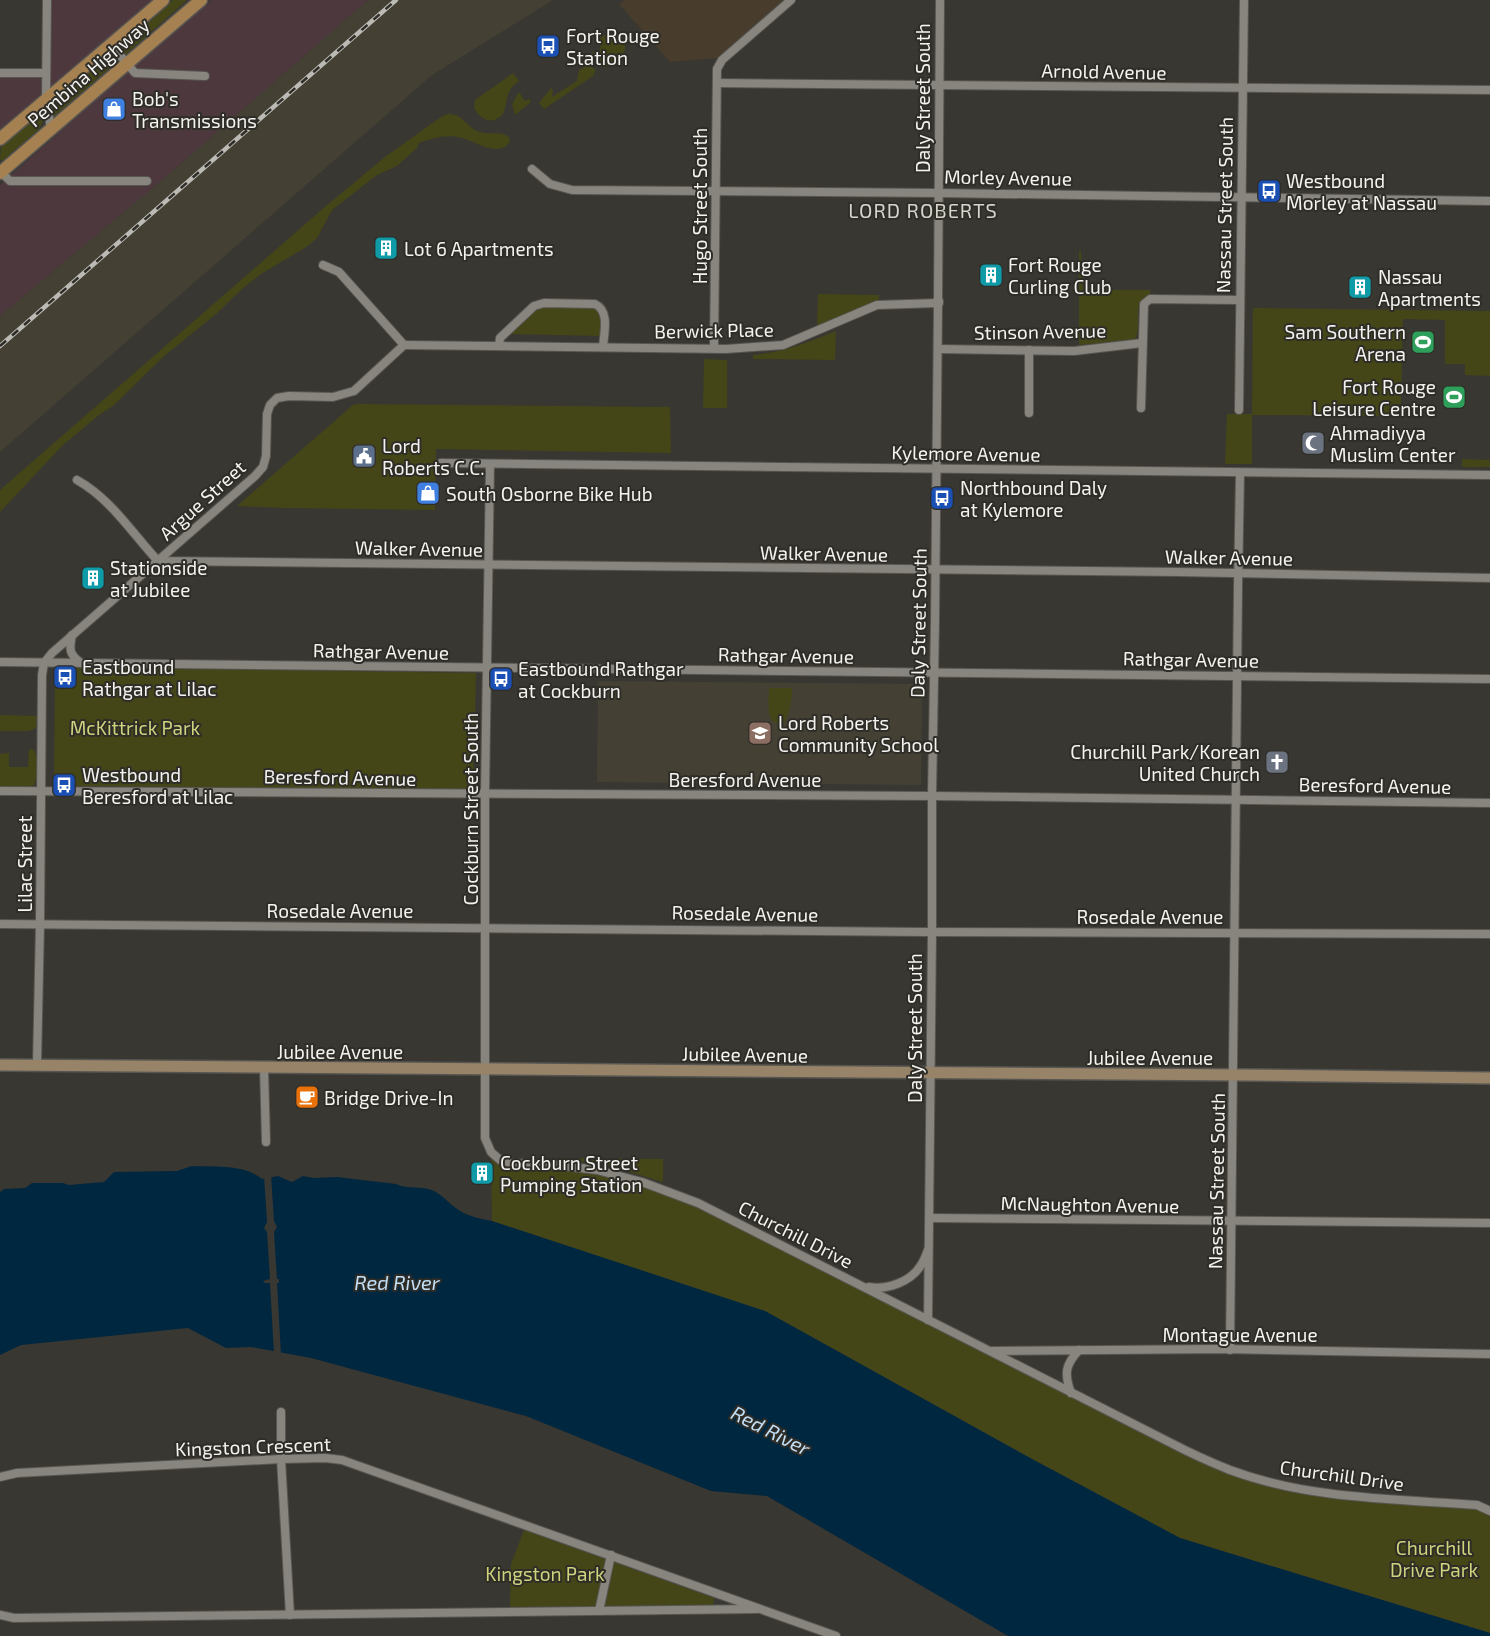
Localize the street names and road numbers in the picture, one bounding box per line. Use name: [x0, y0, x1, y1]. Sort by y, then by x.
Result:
street label: Pembina Highway: [22, 13, 154, 131]
street label: Daly Street South: [911, 23, 934, 173]
street label: Arnold Avenue: [1041, 58, 1167, 84]
street label: Nassau Street South: [1211, 117, 1237, 293]
street label: Hugo Street South: [688, 128, 711, 284]
street label: Morley Avenue: [944, 164, 1072, 190]
street label: Berwick Place: [654, 317, 774, 343]
street label: Stinson Avenue: [974, 318, 1106, 344]
street label: Kylemore Avenue: [891, 440, 1041, 466]
street label: Argue Street: [154, 455, 250, 545]
street label: Walker Avenue: [355, 535, 483, 561]
street label: Walker Avenue: [760, 540, 888, 566]
street label: Walker Avenue: [1165, 544, 1293, 570]
street label: Daly Street South: [905, 548, 931, 698]
street label: Rathgar Avenue: [313, 638, 449, 664]
street label: Rathgar Avenue: [718, 642, 854, 668]
street label: Rathgar Avenue: [1123, 646, 1259, 672]
street label: Cockburn Street South: [459, 713, 482, 905]
street label: Beresford Avenue: [263, 764, 417, 790]
street label: Beresford Avenue: [669, 768, 821, 791]
street label: Beresford Avenue: [1298, 772, 1452, 798]
street label: Lilac Street: [13, 816, 36, 912]
street label: Rosedale Avenue: [267, 899, 413, 922]
street label: Rosedale Avenue: [671, 900, 819, 926]
street label: Rosedale Avenue: [1077, 905, 1223, 928]
street label: Daly Street South: [903, 953, 926, 1103]
street label: Jubilee Avenue: [277, 1040, 403, 1063]
street label: Jubilee Avenue: [682, 1041, 808, 1067]
street label: Jubilee Avenue: [1087, 1046, 1213, 1069]
street label: Nassau Street South: [1203, 1093, 1229, 1269]
street label: McNaughton Avenue: [1000, 1191, 1180, 1217]
street label: Churchill Drive: [735, 1195, 857, 1273]
street label: Montague Avenue: [1162, 1323, 1318, 1346]
street label: Kingston Crescent: [175, 1432, 331, 1460]
street label: Churchill Drive: [1278, 1455, 1406, 1495]

